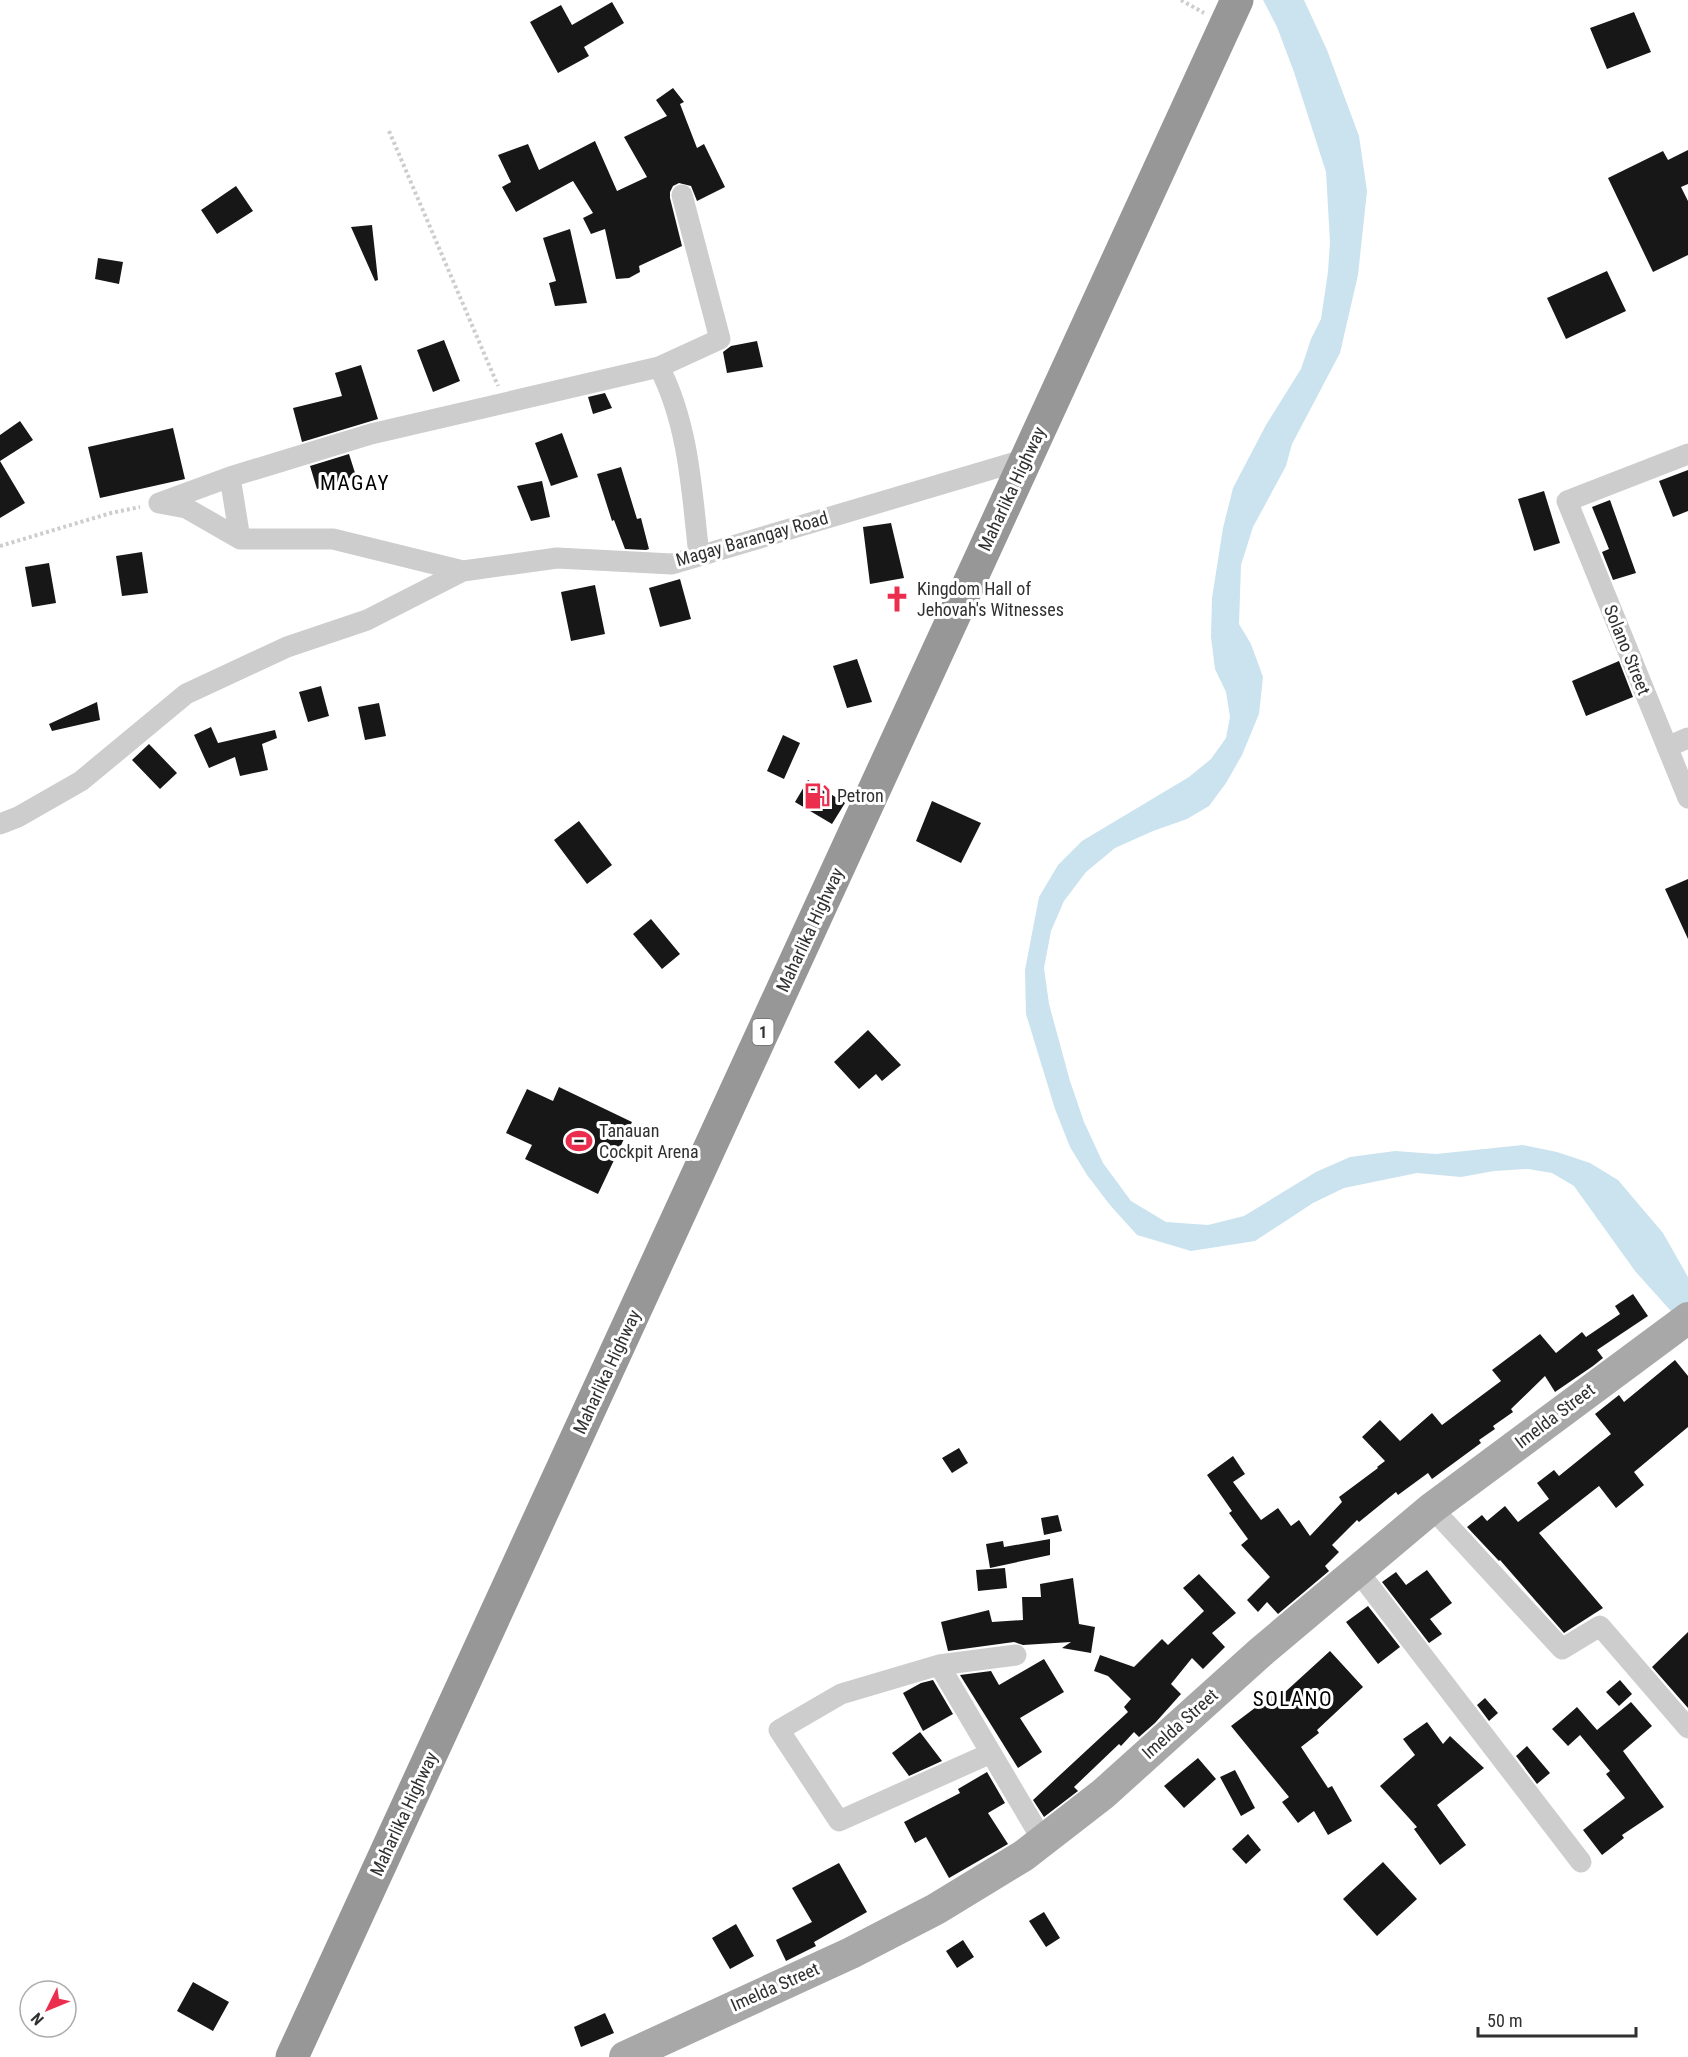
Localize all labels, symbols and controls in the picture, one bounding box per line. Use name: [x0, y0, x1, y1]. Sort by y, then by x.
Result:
street label: Maharlika Highway: [974, 423, 1050, 554]
district label: MAGAY: [320, 471, 390, 495]
street label: Magay Barangay Road: [673, 507, 830, 570]
place label: Kingdom Hall of Jehovah's Witnesses: [917, 578, 1064, 620]
church icon: Kingdom Hall of Jehovah's Witnesses: [882, 584, 912, 614]
street label: Solano Street: [1600, 602, 1655, 698]
fuel station icon: Petron: [802, 781, 832, 811]
place label: Petron: [837, 785, 884, 806]
street label: Maharlika Highway: [772, 864, 848, 995]
road number: 1: [752, 1019, 774, 1045]
place label: Tanauan Cockpit Arena: [599, 1120, 699, 1162]
sports icon: Tanauan Cockpit Arena: [564, 1126, 594, 1156]
street label: Maharlika Highway: [569, 1306, 645, 1437]
street label: Imelda Street: [1511, 1379, 1599, 1452]
street label: Imelda Street: [1138, 1684, 1222, 1763]
district label: SOLANO: [1253, 1687, 1333, 1711]
street label: Maharlika Highway: [366, 1748, 442, 1879]
street label: Imelda Street: [727, 1958, 822, 2015]
north arrow: [18, 1979, 78, 2039]
scale bar: [1478, 2000, 1636, 2038]
text: N: [27, 2009, 48, 2029]
text: 50 m: [1487, 2010, 1522, 2031]

